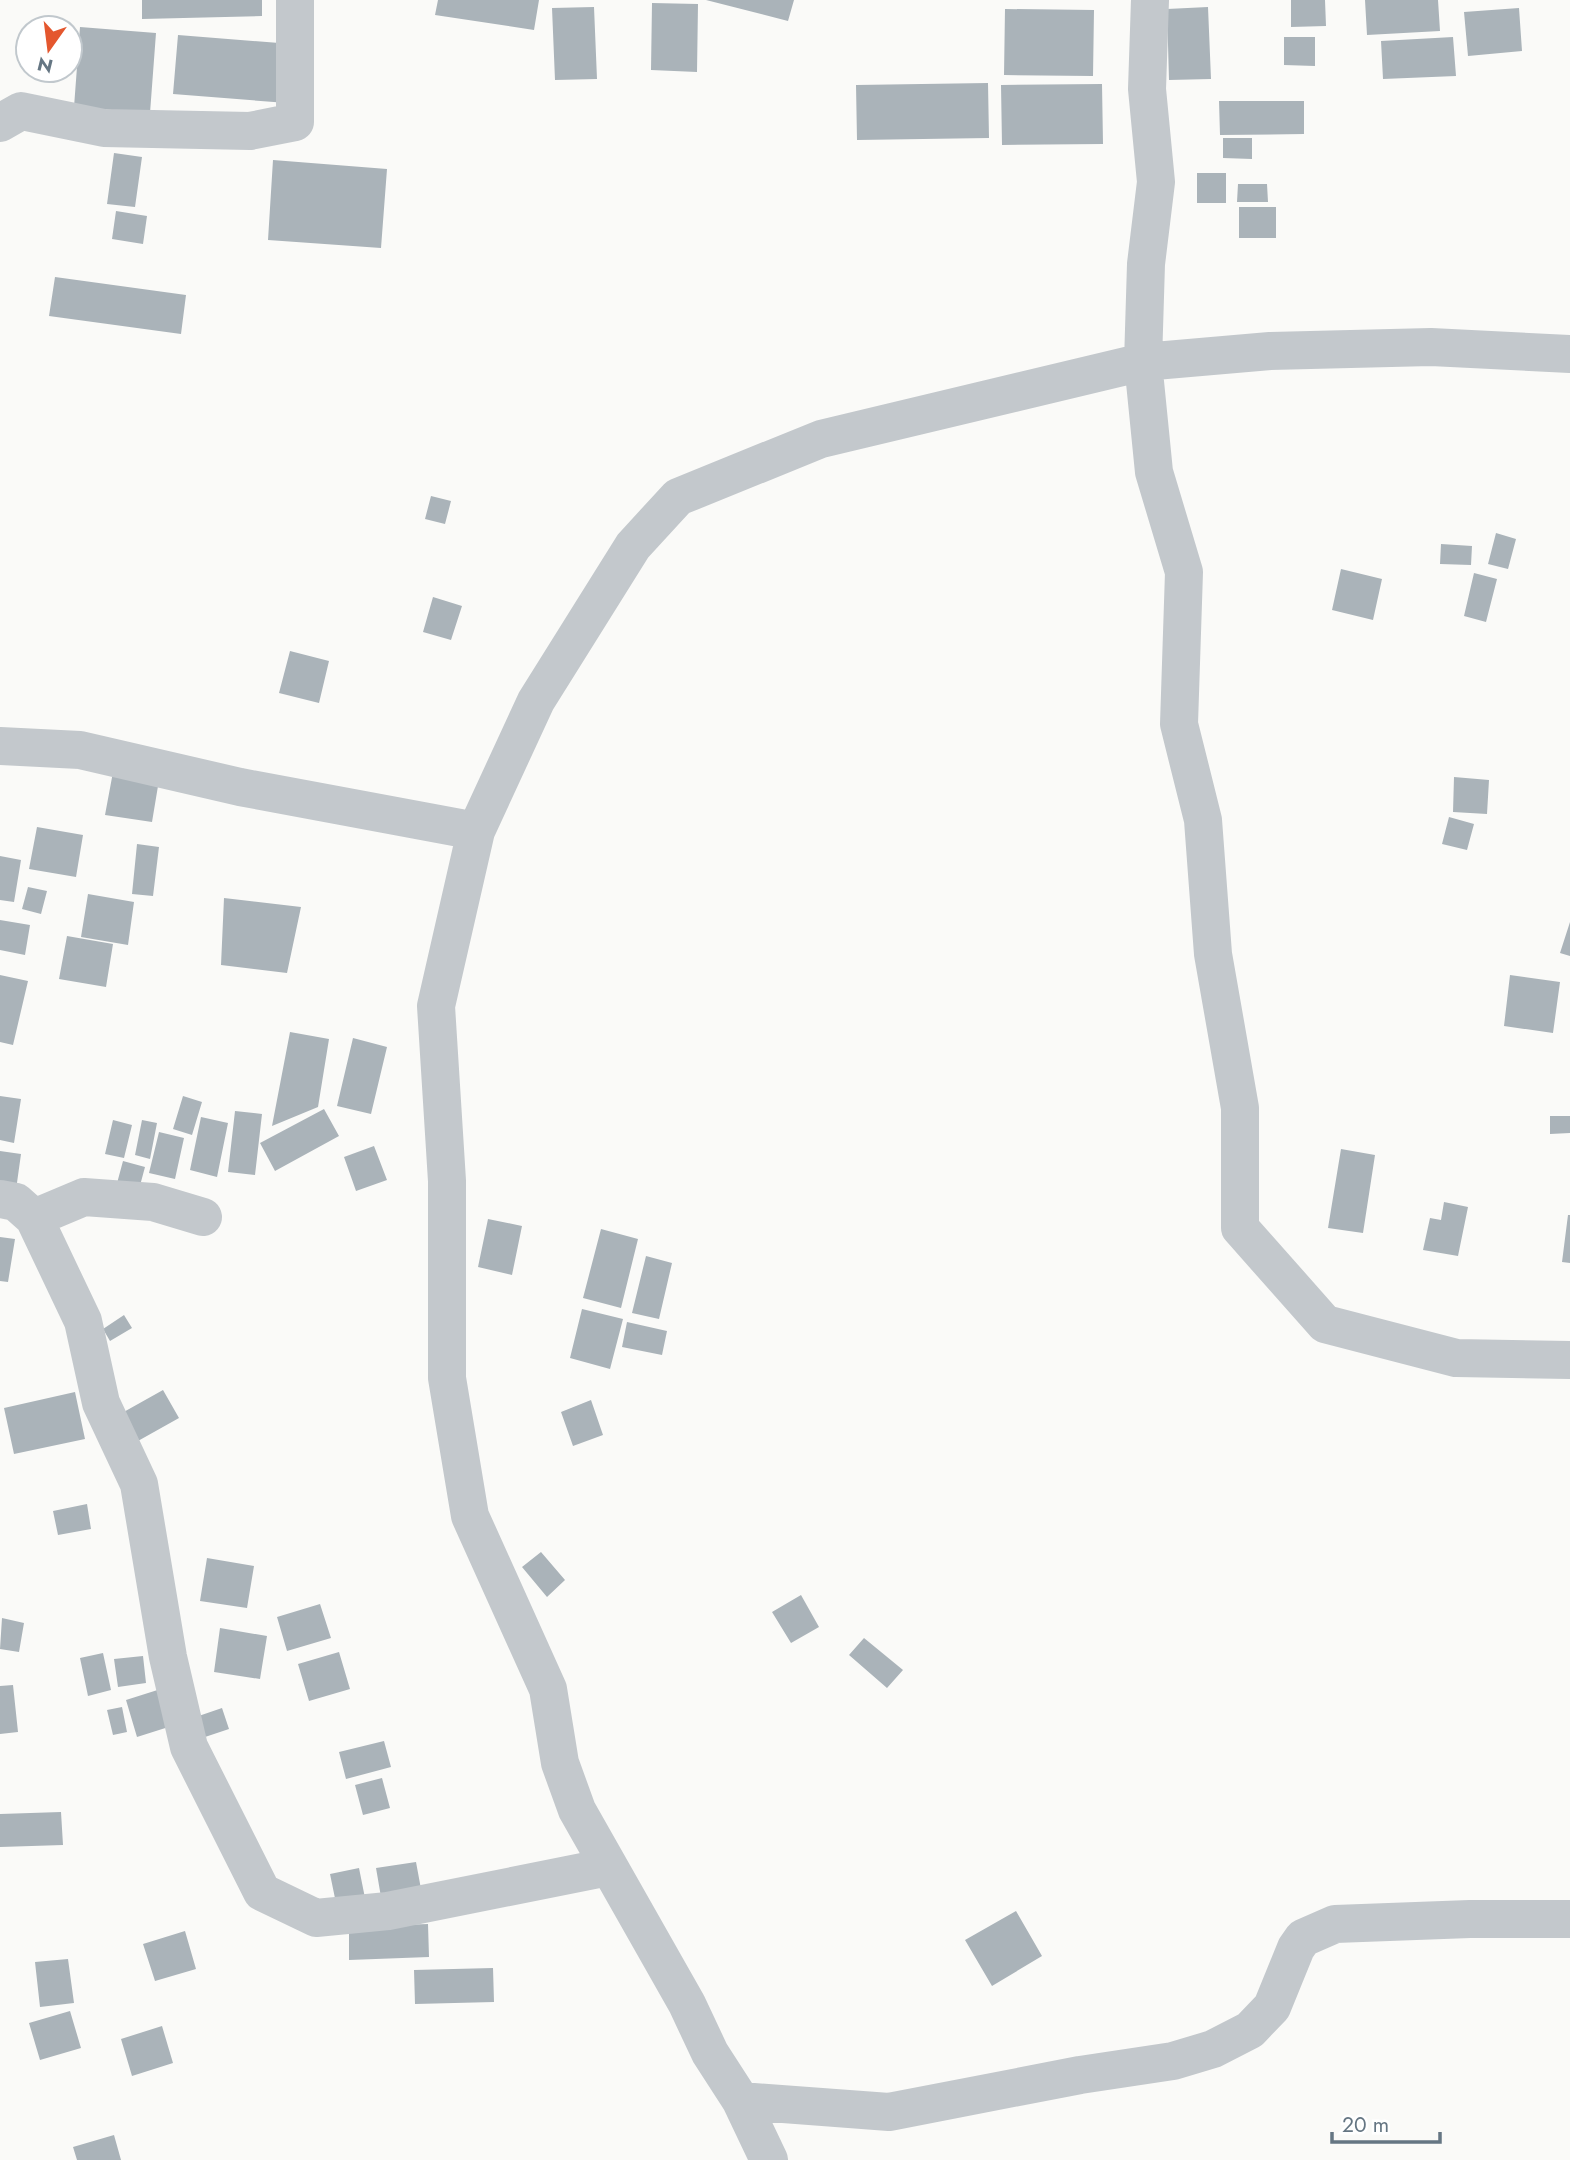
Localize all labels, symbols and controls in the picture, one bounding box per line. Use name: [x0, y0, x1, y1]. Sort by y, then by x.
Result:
north arrow: [14, 14, 84, 84]
text: N: [34, 50, 56, 80]
scale bar: [1332, 2100, 1440, 2144]
text: 20 m: [1342, 2110, 1389, 2140]

